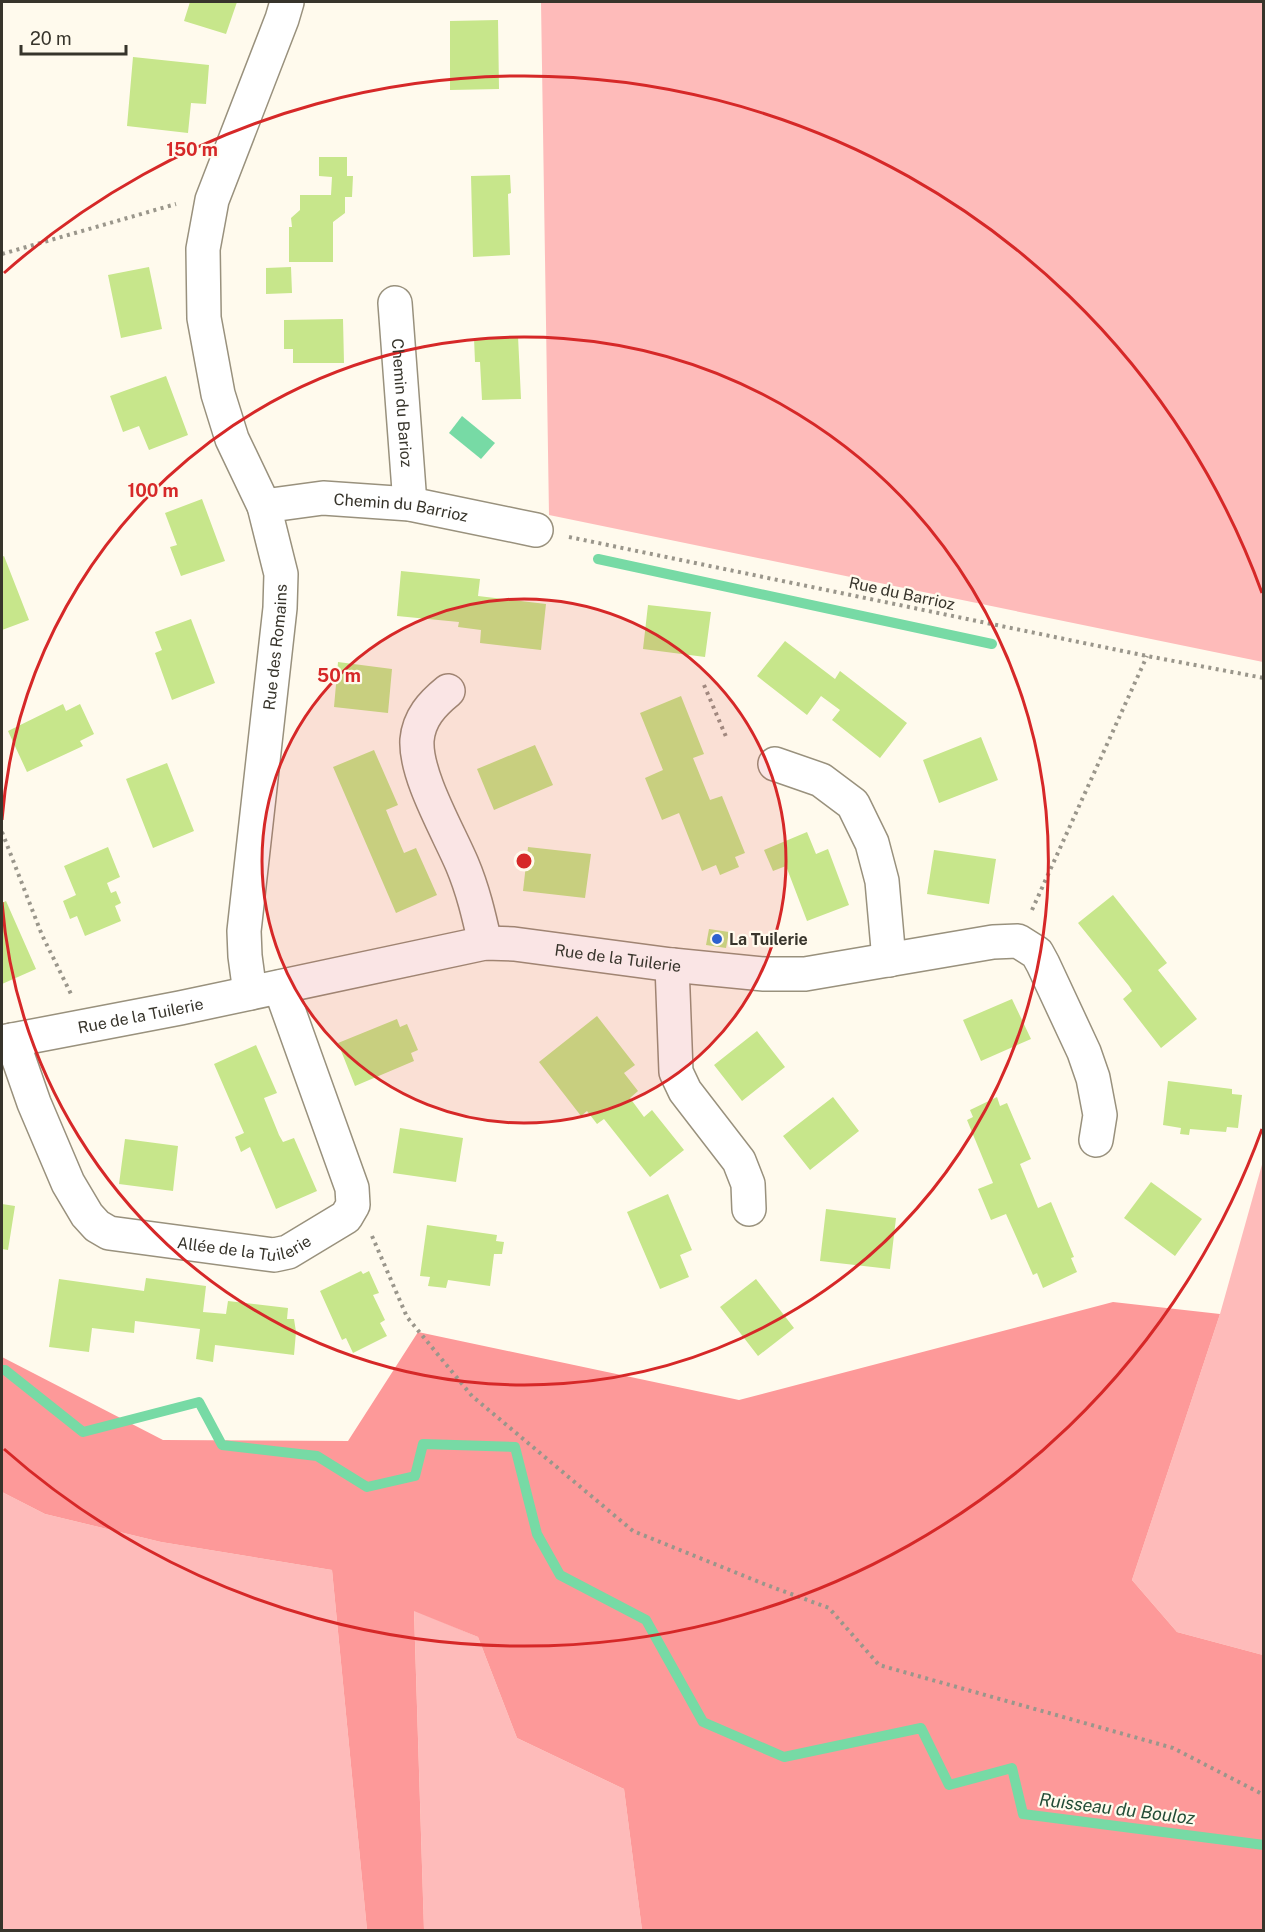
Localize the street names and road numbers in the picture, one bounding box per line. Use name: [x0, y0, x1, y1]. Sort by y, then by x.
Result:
street label: Chemin du Barioz: [388, 338, 416, 468]
street label: Chemin du Barrioz: [333, 490, 470, 526]
street label: Rue du Barrioz: [847, 573, 957, 614]
street label: Rue des Romains: [260, 584, 291, 711]
street label: Rue de la Tuilerie: [553, 941, 682, 976]
street label: Rue de la Tuilerie: [76, 994, 205, 1037]
street label: Allée de la Tuilerie: [176, 1231, 315, 1265]

